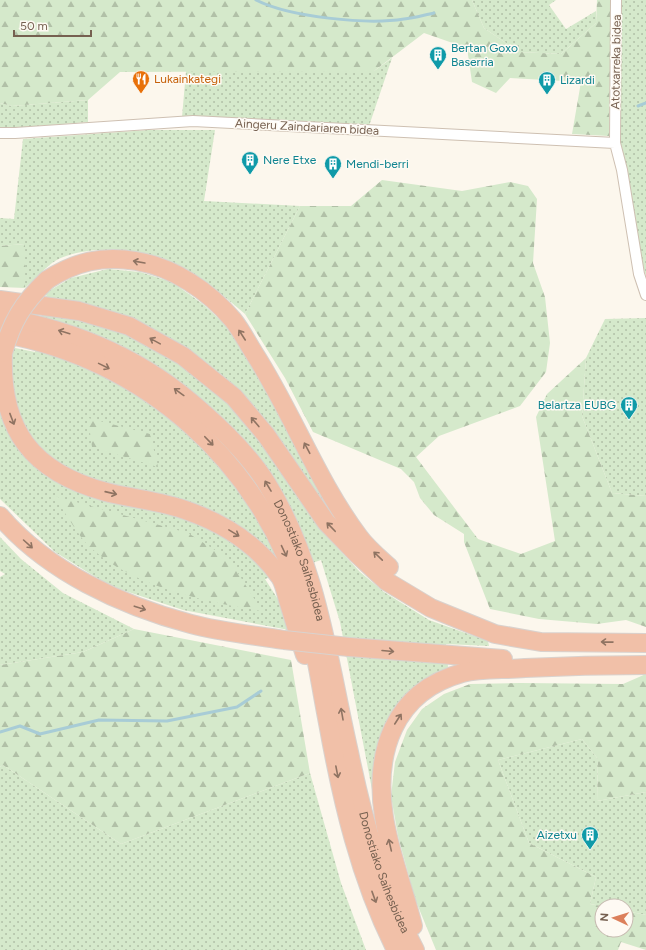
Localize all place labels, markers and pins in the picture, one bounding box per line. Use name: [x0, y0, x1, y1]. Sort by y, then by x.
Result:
place label: Bertan Goxo Baserria: [451, 41, 518, 69]
building icon: Bertan Goxo Baserria: [428, 45, 448, 70]
restaurant icon: Lukainkategi: [131, 69, 151, 94]
building icon: Lizardi: [537, 70, 557, 95]
place label: Lukainkategi: [154, 72, 221, 86]
place label: Lizardi: [560, 73, 595, 87]
building icon: Nere Etxe: [240, 150, 260, 175]
place label: Nere Etxe: [263, 153, 317, 167]
building icon: Mendi-berri: [323, 154, 343, 179]
place label: Mendi-berri: [346, 157, 409, 171]
building icon: Belartza EUBG: [619, 395, 639, 420]
place label: Belartza EUBG: [538, 398, 616, 412]
building icon: Aizetxu: [580, 825, 600, 850]
place label: Aizetxu: [537, 828, 577, 842]

